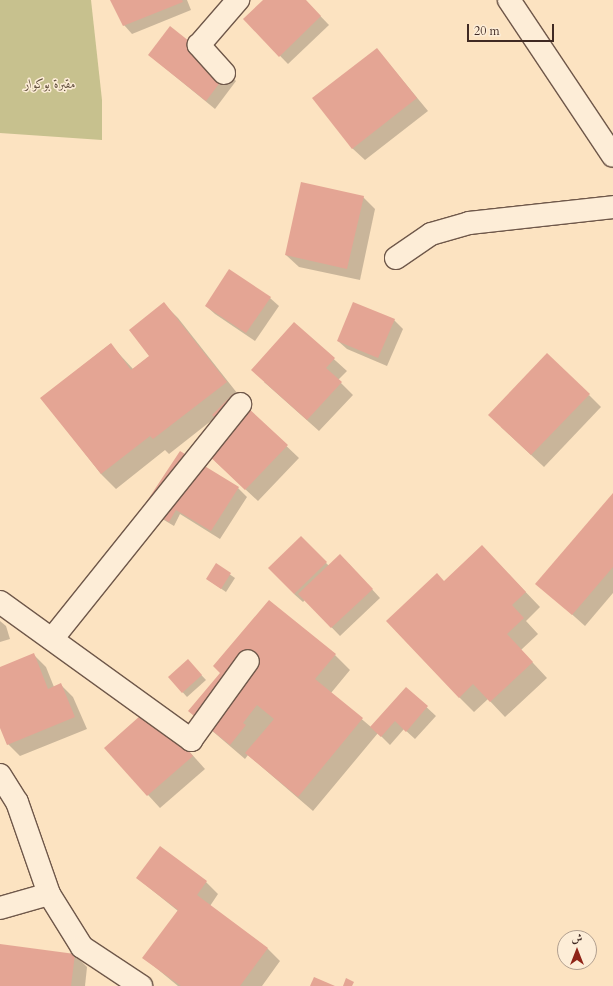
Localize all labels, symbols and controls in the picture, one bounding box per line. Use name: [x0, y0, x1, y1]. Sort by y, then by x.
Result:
scale bar: [469, 16, 556, 42]
text: 20 m: [474, 23, 500, 39]
park label: مقبرة بوكوار: [24, 76, 76, 92]
north arrow: [557, 930, 597, 970]
text: ش: [572, 931, 582, 946]

